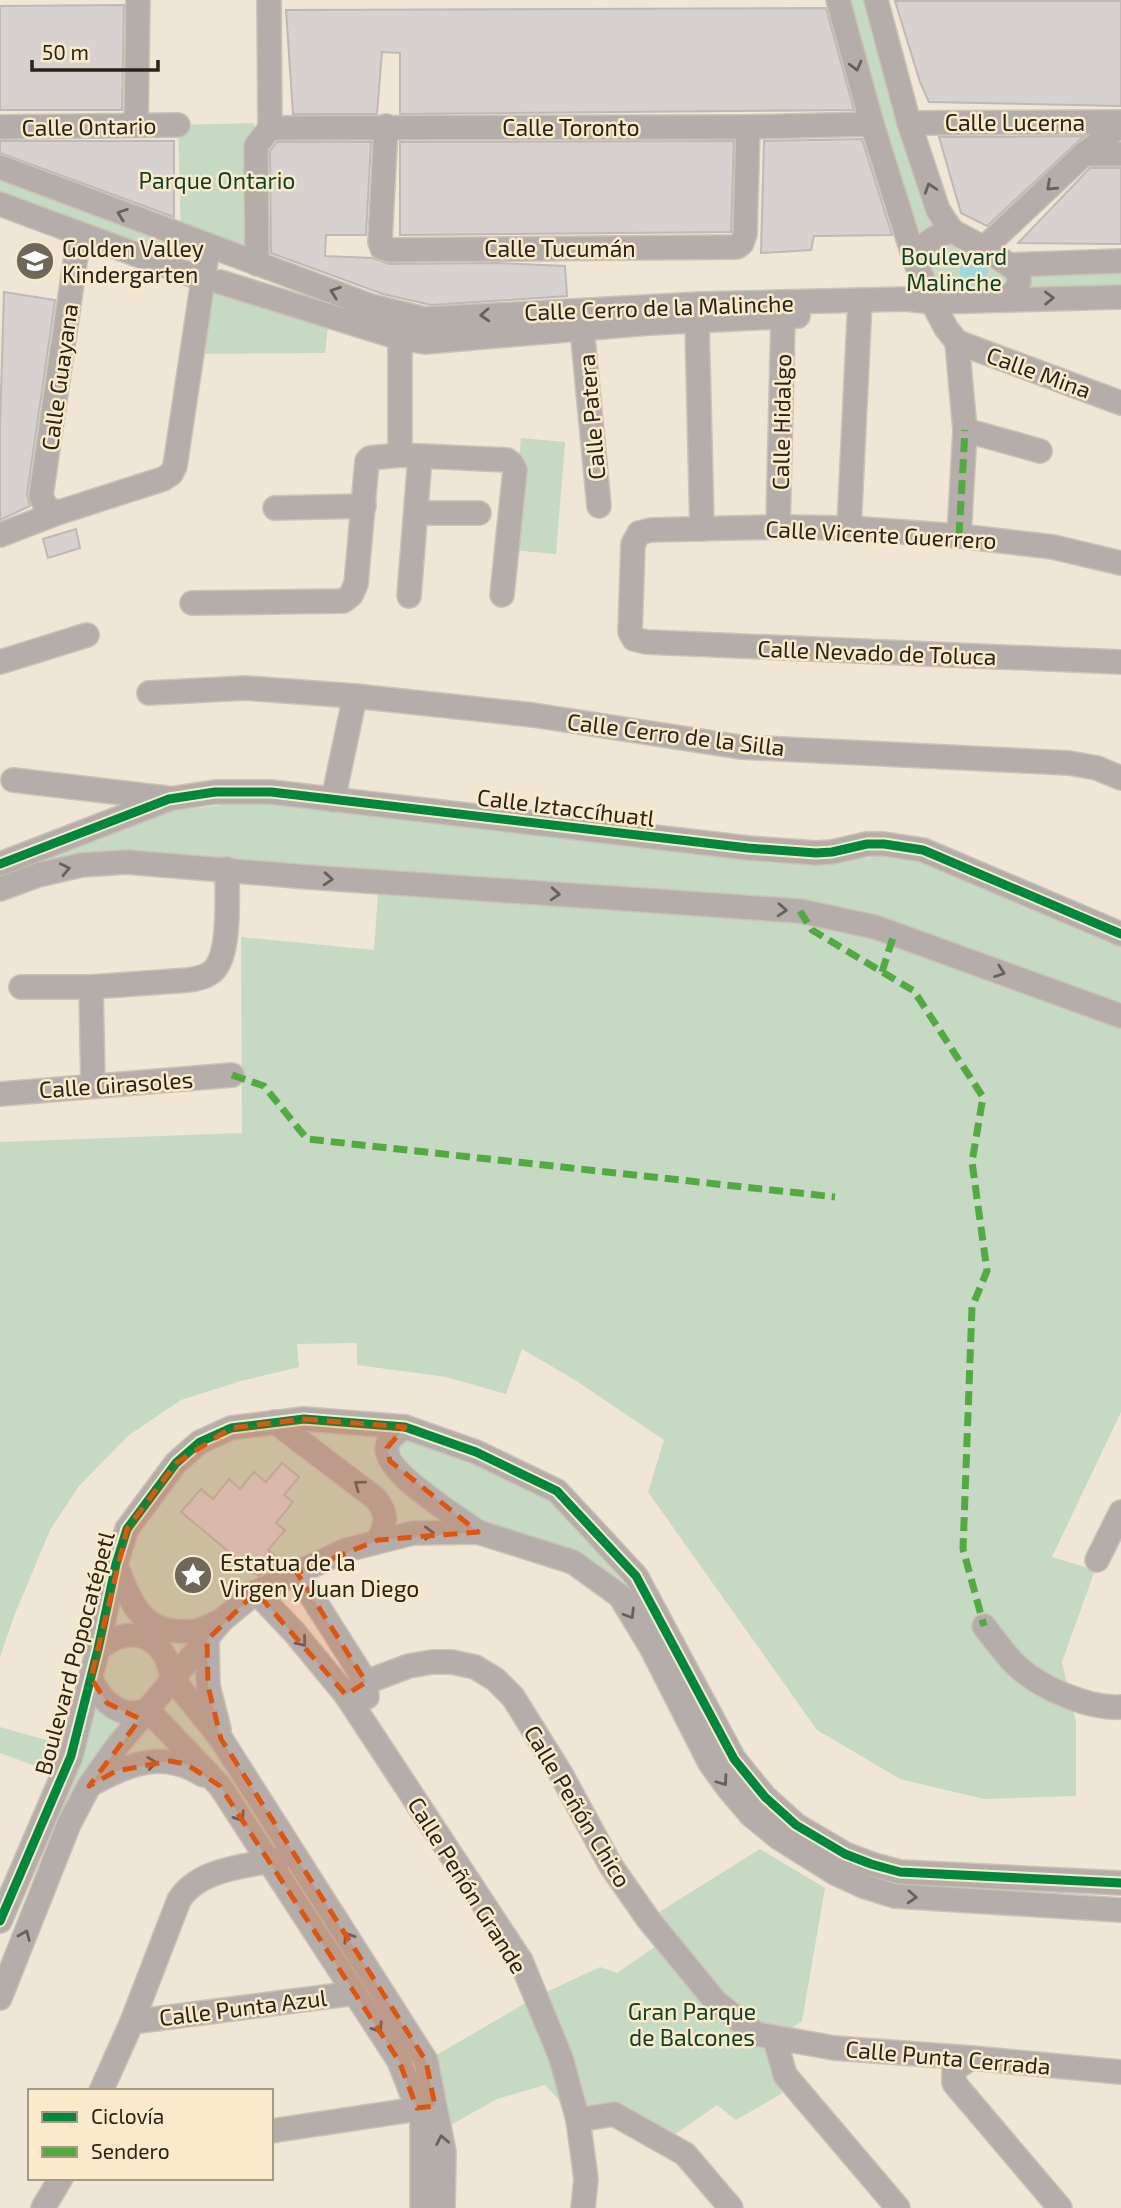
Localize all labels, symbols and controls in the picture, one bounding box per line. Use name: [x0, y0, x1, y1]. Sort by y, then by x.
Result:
scale bar: [32, 28, 158, 72]
text: 50 m: [42, 39, 89, 64]
one-way arrow: [848, 60, 862, 72]
street label: Calle Lucerna: [945, 108, 1085, 136]
street label: Calle Ontario: [21, 111, 157, 141]
street label: Calle Toronto: [502, 113, 640, 141]
park label: Parque Ontario: [139, 166, 295, 194]
one-way arrow: [1046, 177, 1059, 190]
one-way arrow: [924, 182, 938, 194]
one-way arrow: [116, 208, 128, 222]
place label: Golden Valley Kindergarten: [62, 234, 204, 288]
street label: Calle Tucumán: [484, 234, 636, 262]
school or university icon: Golden Valley Kindergarten: [14, 240, 56, 282]
park label: Boulevard Malinche: [901, 242, 1007, 296]
one-way arrow: [329, 287, 341, 301]
street label: Calle Cerro de la Malinche: [524, 288, 794, 326]
one-way arrow: [1045, 290, 1055, 306]
street label: Calle Guayana: [35, 302, 83, 452]
one-way arrow: [480, 307, 491, 322]
street label: Calle Mina: [983, 340, 1095, 404]
street label: Calle Patera: [572, 353, 610, 481]
street label: Calle Hidalgo: [766, 354, 796, 490]
street label: Calle Vicente Guerrero: [765, 514, 997, 554]
street label: Calle Nevado de Toluca: [757, 634, 997, 670]
street label: Calle Cerro de la Silla: [566, 707, 786, 761]
street label: Calle Iztaccíhuatl: [476, 782, 657, 832]
one-way arrow: [59, 862, 71, 877]
one-way arrow: [323, 871, 334, 886]
one-way arrow: [550, 887, 561, 902]
one-way arrow: [777, 902, 788, 917]
one-way arrow: [994, 964, 1006, 978]
street label: Calle Girasoles: [38, 1065, 194, 1103]
one-way arrow: [354, 1481, 367, 1494]
one-way arrow: [424, 1525, 434, 1541]
street label: Boulevard Popocatépetl: [28, 1528, 120, 1778]
place label: Estatua de la Virgen y Juan Diego: [220, 1548, 419, 1602]
place icon: Estatua de la Virgen y Juan Diego: [172, 1554, 214, 1596]
one-way arrow: [622, 1606, 635, 1619]
one-way arrow: [294, 1634, 307, 1646]
street label: Calle Peñón Chico: [519, 1720, 637, 1892]
one-way arrow: [146, 1755, 158, 1770]
one-way arrow: [715, 1773, 727, 1786]
street label: Calle Peñón Grande: [402, 1792, 534, 1978]
one-way arrow: [231, 1810, 244, 1823]
one-way arrow: [907, 1889, 918, 1904]
one-way arrow: [17, 1929, 31, 1941]
one-way arrow: [343, 1931, 356, 1944]
street label: Calle Punta Azul: [157, 1983, 329, 2031]
park label: Gran Parque de Balcones: [628, 1997, 756, 2051]
one-way arrow: [370, 2020, 382, 2033]
street label: Calle Punta Cerrada: [844, 2034, 1052, 2080]
legend: [28, 2089, 273, 2180]
text: Ciclovía: [91, 2103, 164, 2128]
one-way arrow: [435, 2134, 450, 2146]
text: Sendero: [91, 2138, 170, 2163]

